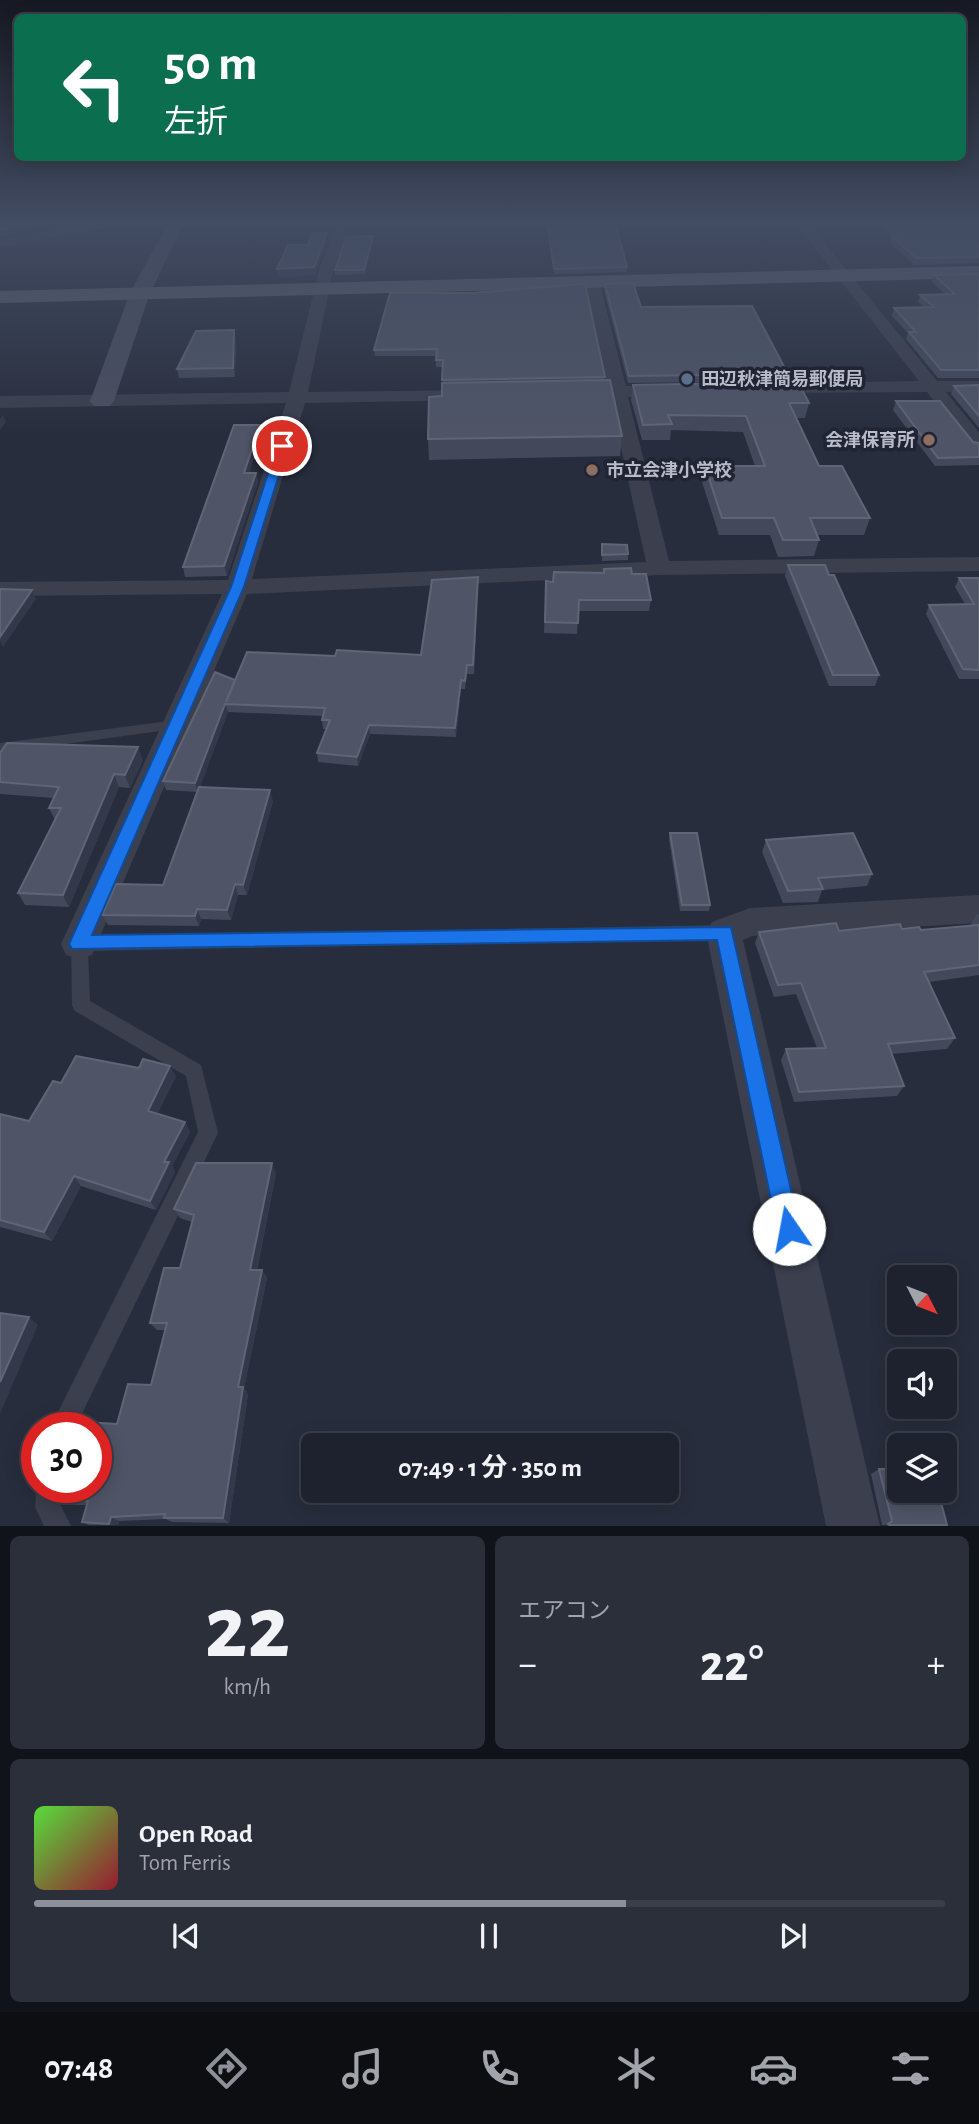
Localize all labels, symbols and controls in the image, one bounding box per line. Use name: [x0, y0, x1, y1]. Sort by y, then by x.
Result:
text: 50 m: [164, 40, 258, 89]
icon: left: [49, 42, 140, 133]
text: 左折: [164, 106, 228, 138]
place label: 田辺秋津簡易郵便局: [701, 369, 863, 389]
marker: 田辺秋津簡易郵便局: [679, 371, 695, 387]
pin: [252, 416, 312, 476]
icon: arrive: [263, 427, 301, 465]
place label: 会津保育所: [825, 430, 915, 450]
marker: 会津保育所: [921, 432, 937, 448]
place label: 市立会津小学校: [606, 460, 732, 480]
marker: 市立会津小学校: [584, 462, 600, 478]
position arrow: [752, 1192, 826, 1266]
north arrow: [887, 1265, 957, 1335]
map controls: [887, 1265, 957, 1503]
button: sound: [887, 1349, 957, 1419]
speed limit sign: 30: [21, 1412, 112, 1503]
button: layers: [887, 1433, 957, 1503]
text: 07:49 · 1 分 · 350 m: [398, 1455, 582, 1481]
text: 22: [204, 1583, 290, 1674]
text: エアコン: [519, 1600, 611, 1623]
text: 22°: [700, 1638, 764, 1690]
text: −: [519, 1646, 537, 1684]
text: +: [927, 1646, 945, 1684]
text: km/h: [224, 1676, 271, 1699]
text: Open Road: [139, 1821, 253, 1847]
text: Tom Ferris: [139, 1852, 231, 1875]
icon: previous: [167, 1917, 205, 1955]
icon: pause: [470, 1917, 508, 1955]
icon: next: [774, 1917, 812, 1955]
icon: directions: [202, 2044, 251, 2093]
icon: music: [338, 2044, 387, 2093]
icon: phone: [475, 2044, 524, 2093]
icon: climate: [612, 2044, 661, 2093]
icon: car: [749, 2044, 798, 2093]
icon: filters: [886, 2044, 935, 2093]
text: 07:48: [44, 2052, 114, 2084]

